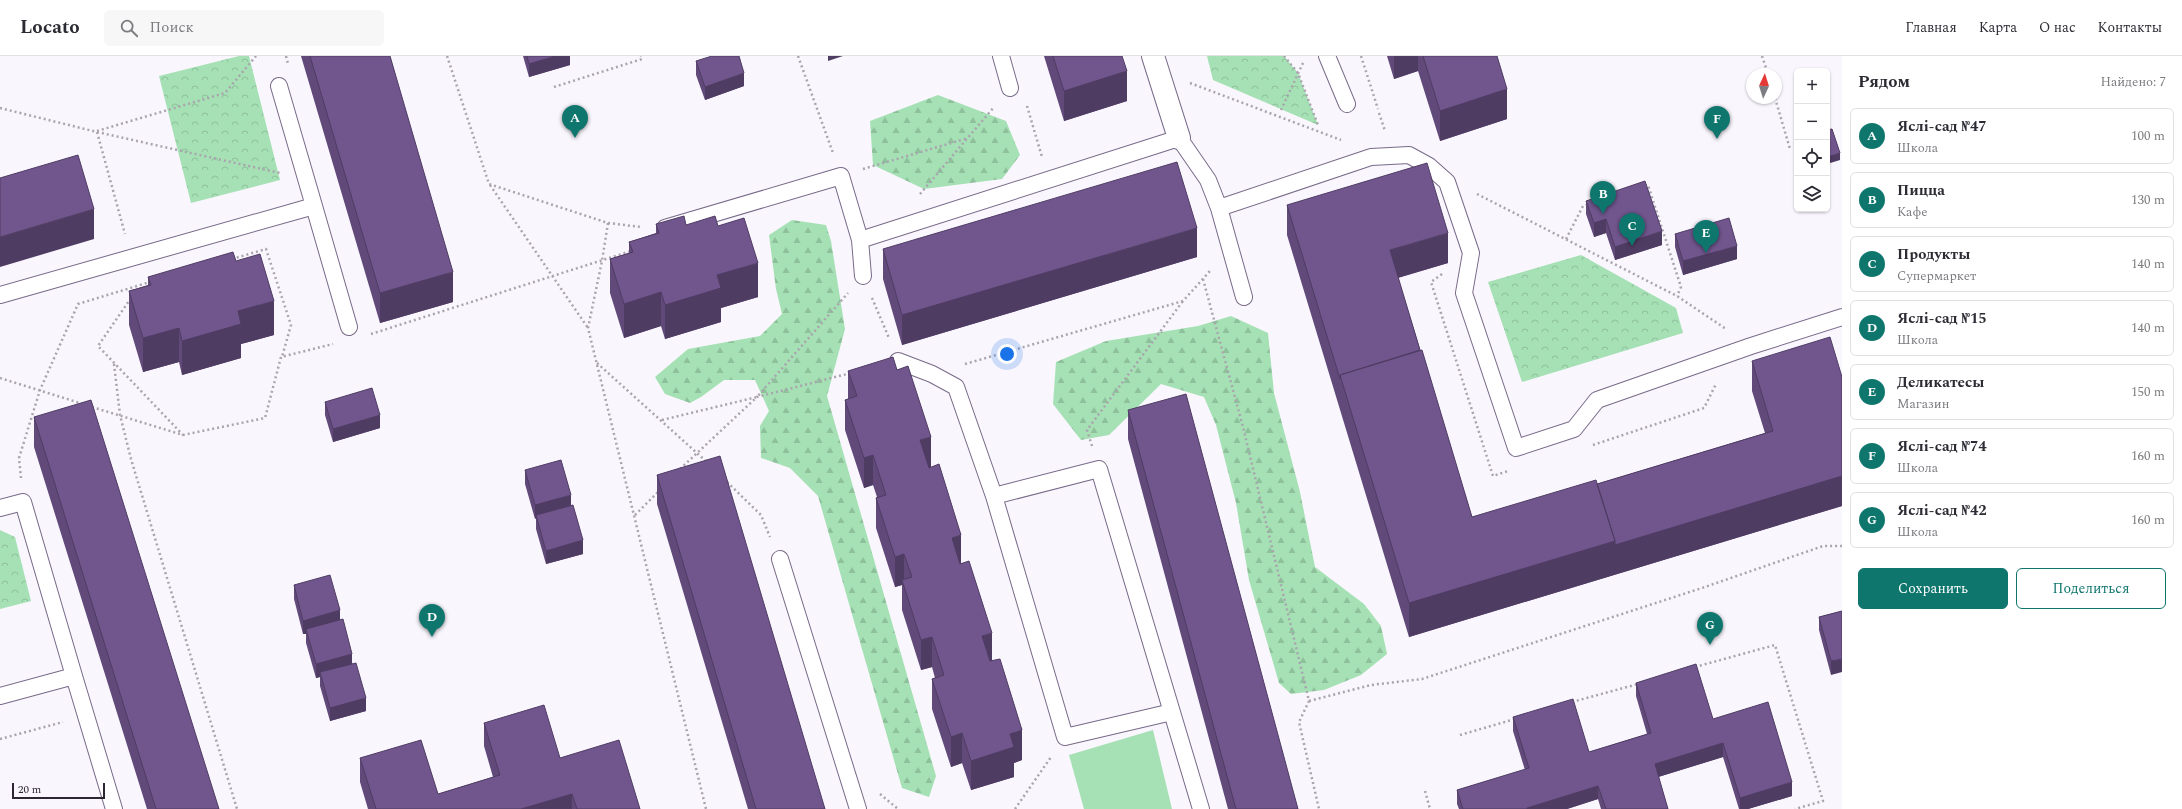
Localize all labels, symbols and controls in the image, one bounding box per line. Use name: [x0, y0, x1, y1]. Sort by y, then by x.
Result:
search box: [104, 10, 384, 46]
text: Locato: [20, 13, 80, 42]
text: Поиск: [150, 16, 194, 39]
icon: search: [118, 17, 140, 39]
text: Главная: [1905, 17, 1957, 38]
text: Карта: [1979, 17, 2017, 38]
text: О нас: [2039, 17, 2076, 38]
text: Контакты: [2098, 17, 2162, 38]
north arrow: [1746, 68, 1782, 104]
map controls: [1794, 68, 1830, 212]
button: +: [1794, 68, 1830, 104]
text: Рядом: [1858, 69, 1910, 95]
text: Найдено: 7: [2100, 72, 2166, 92]
button: −: [1794, 104, 1830, 140]
pin: A: [562, 105, 588, 138]
pin: F: [1704, 106, 1730, 139]
text: Яслі-сад №47: [1897, 115, 1987, 138]
text: A: [1867, 126, 1877, 146]
text: 100 m: [2131, 126, 2165, 146]
text: Школа: [1897, 138, 1938, 158]
button: locate: [1794, 140, 1830, 176]
button: layers: [1794, 176, 1830, 212]
text: Пицца: [1897, 179, 1945, 202]
pin: B: [1590, 181, 1616, 214]
text: B: [1867, 190, 1877, 210]
text: 130 m: [2131, 190, 2165, 210]
text: Кафе: [1897, 202, 1928, 222]
pin: C: [1619, 213, 1645, 246]
pin: E: [1693, 220, 1719, 253]
text: Продукты: [1897, 243, 1970, 266]
text: C: [1867, 254, 1877, 274]
text: 140 m: [2131, 254, 2165, 274]
text: Супермаркет: [1897, 266, 1977, 286]
text: Яслі-сад №15: [1897, 307, 1987, 330]
text: D: [1867, 318, 1877, 338]
text: 140 m: [2131, 318, 2165, 338]
text: Школа: [1897, 330, 1938, 350]
your location: [997, 344, 1017, 364]
text: Деликатесы: [1897, 371, 1984, 394]
text: E: [1868, 382, 1876, 402]
text: 150 m: [2131, 382, 2165, 402]
text: Магазин: [1897, 394, 1949, 414]
text: Яслі-сад №74: [1897, 435, 1987, 458]
text: F: [1868, 446, 1876, 466]
text: 160 m: [2131, 446, 2165, 466]
text: Школа: [1897, 458, 1938, 478]
text: Яслі-сад №42: [1897, 499, 1987, 522]
text: G: [1867, 510, 1877, 530]
text: 160 m: [2131, 510, 2165, 530]
text: Школа: [1897, 522, 1938, 542]
button: Сохранить: [1858, 568, 2008, 609]
button: Поделиться: [2016, 568, 2166, 609]
pin: D: [419, 604, 445, 637]
pin: G: [1697, 612, 1723, 645]
scale bar: [12, 781, 105, 800]
text: 20 m: [18, 781, 41, 798]

